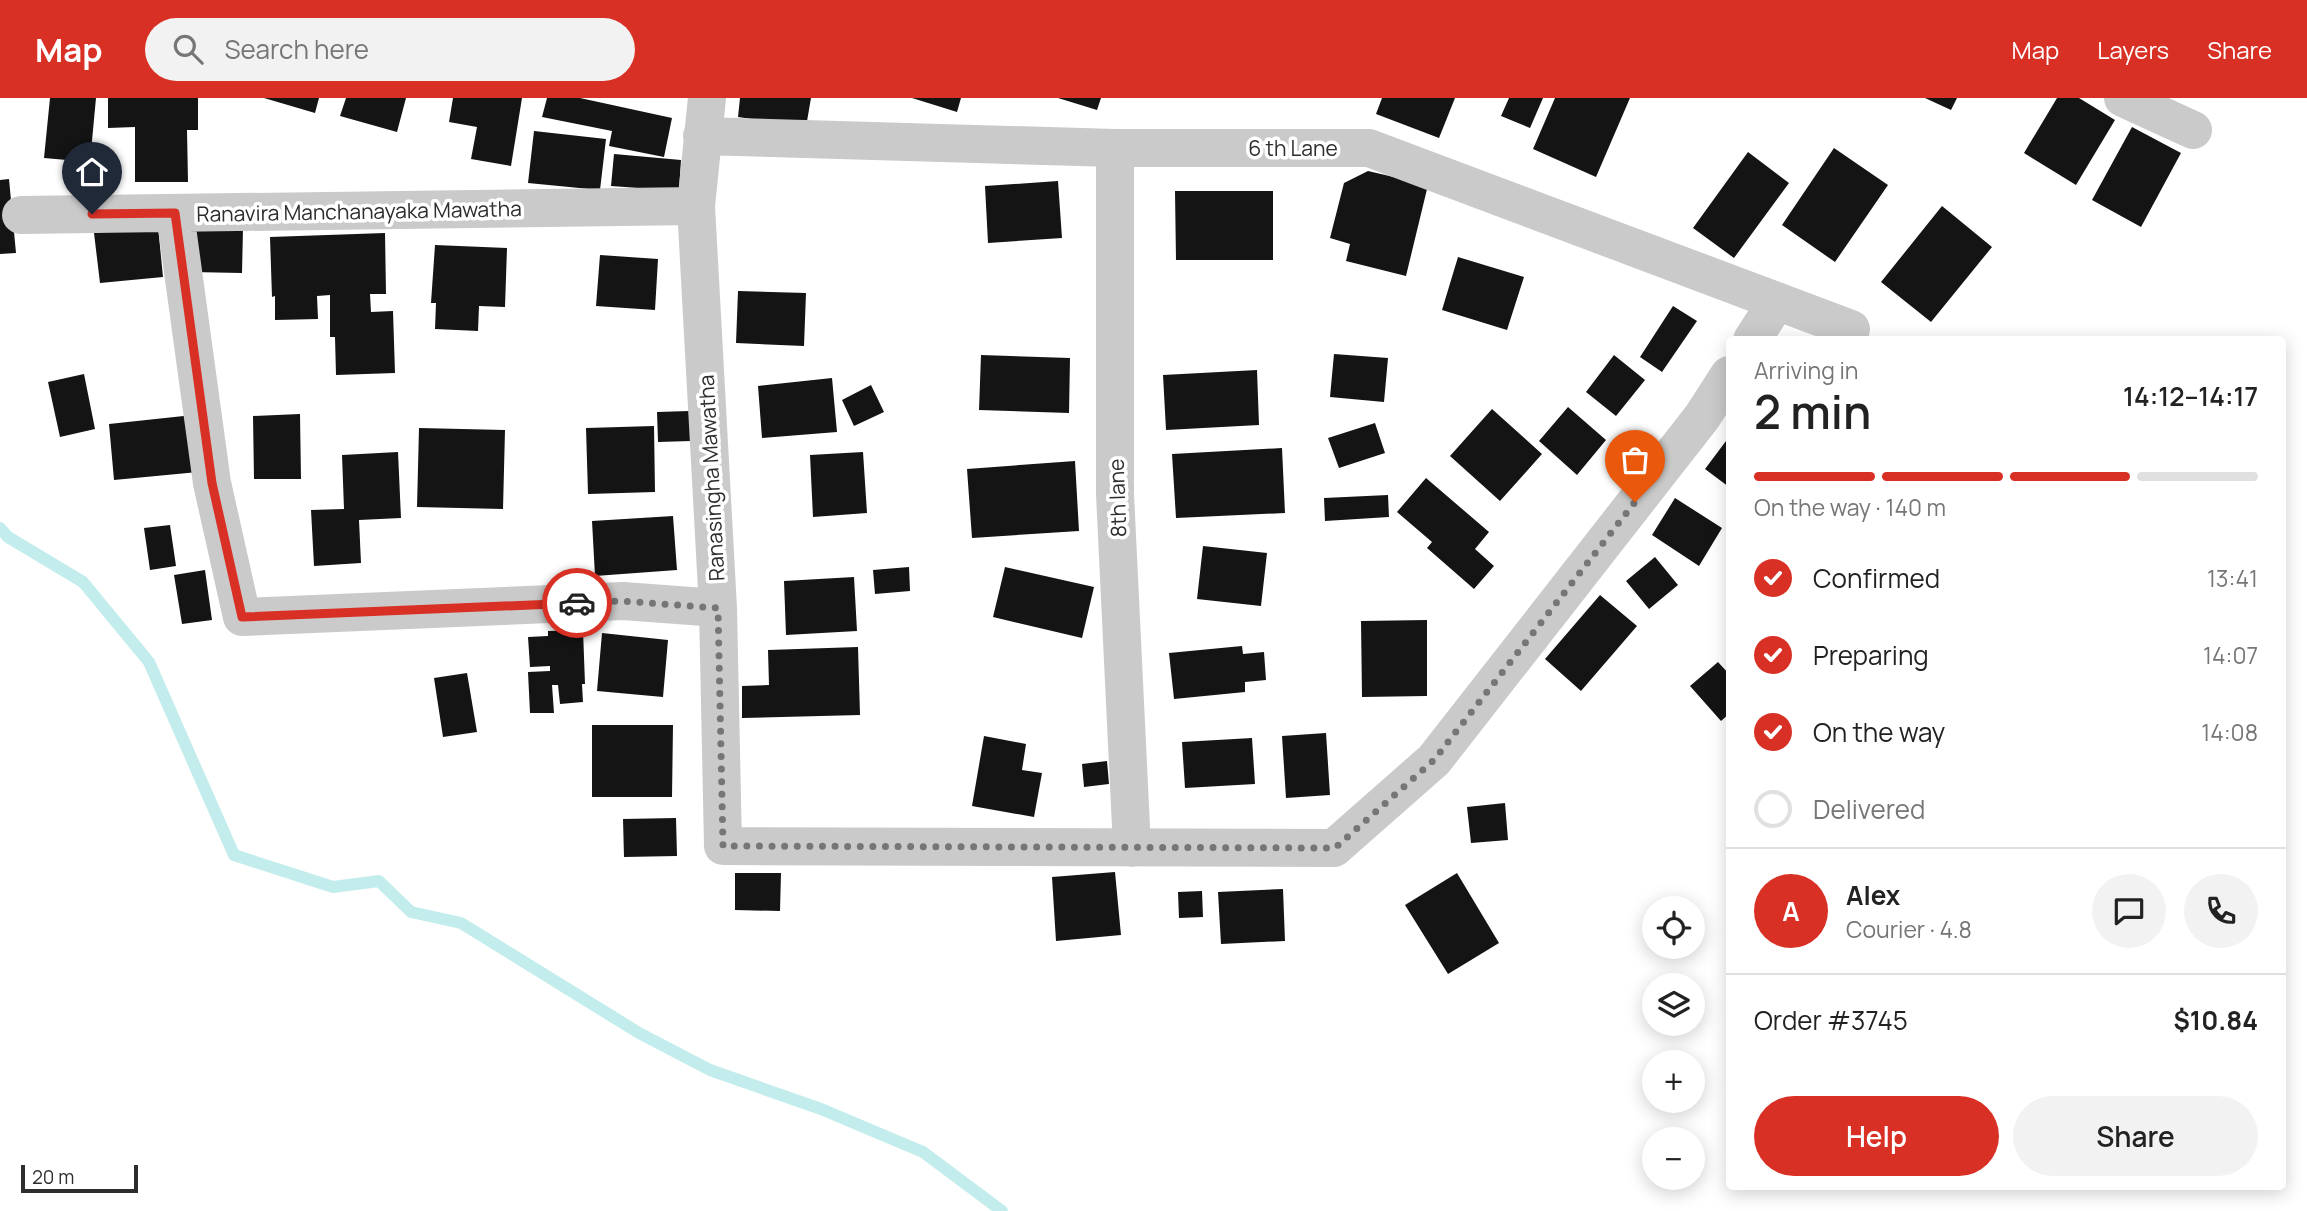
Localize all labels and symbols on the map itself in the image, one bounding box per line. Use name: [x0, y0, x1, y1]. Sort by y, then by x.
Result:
street label: 6 th Lane: [1248, 134, 1338, 162]
pin: [62, 142, 122, 214]
street label: Ranavira Manchanayaka Mawatha: [196, 194, 522, 228]
street label: Ranasingha Mawatha: [692, 374, 730, 582]
pin: [1605, 430, 1665, 502]
street label: 8th lane: [1102, 458, 1132, 538]
courier: [542, 568, 612, 638]
scale bar: [21, 1162, 138, 1194]

